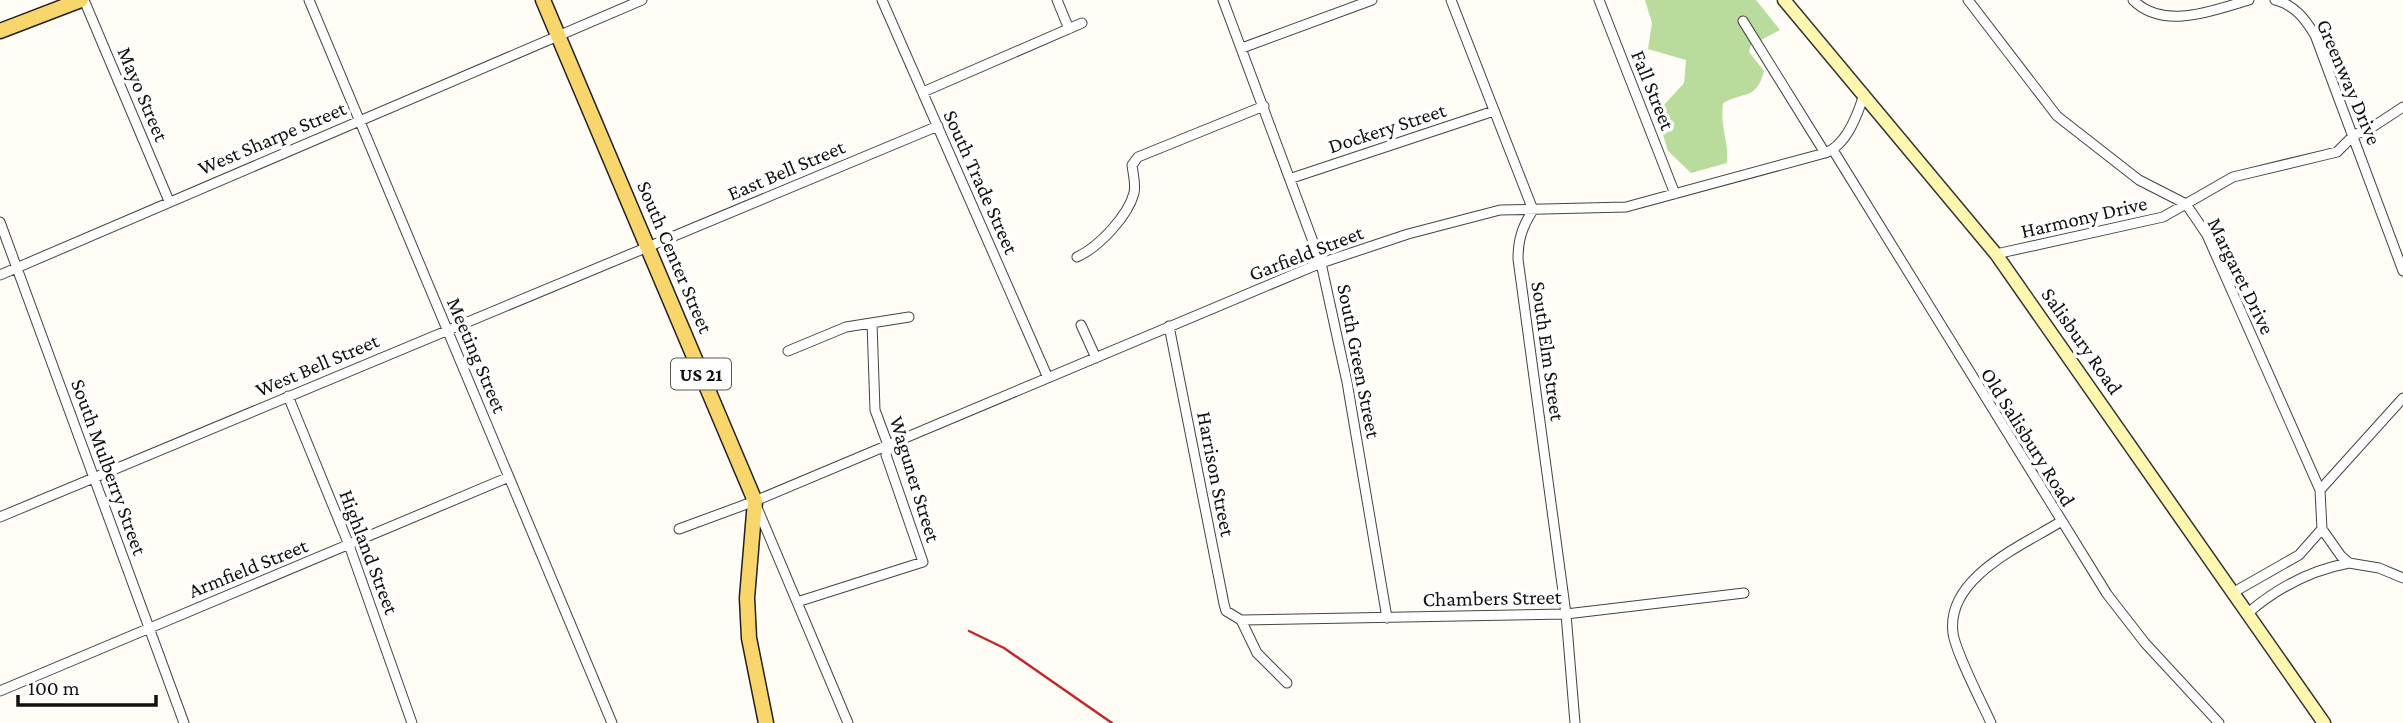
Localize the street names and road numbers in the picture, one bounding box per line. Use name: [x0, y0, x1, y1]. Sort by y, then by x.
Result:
street label: Greenway Drive: [2312, 16, 2386, 148]
street label: Mayo Street: [112, 43, 174, 146]
street label: Fall Street: [1626, 47, 1680, 134]
street label: West Sharpe Street: [194, 96, 351, 180]
street label: Dockery Street: [1325, 97, 1450, 158]
street label: South Trade Street: [938, 106, 1024, 259]
street label: East Bell Street: [724, 134, 849, 205]
street label: South Center Street: [632, 177, 718, 338]
street label: Harmony Drive: [2019, 191, 2149, 243]
street label: Margaret Drive: [2202, 214, 2280, 338]
street label: Garfield Street: [1245, 220, 1368, 286]
street label: South Elm Street: [1526, 280, 1570, 423]
street label: South Green Street: [1332, 282, 1386, 441]
street label: Salisbury Road: [2037, 283, 2127, 399]
street label: Meeting Street: [442, 294, 512, 417]
street label: West Bell Street: [252, 328, 383, 402]
road number: US 21: [671, 358, 731, 390]
street label: Old Salisbury Road: [1976, 363, 2080, 511]
street label: South Mulberry Street: [66, 376, 152, 559]
street label: Harrison Street: [1192, 409, 1240, 540]
street label: Waguner Street: [884, 413, 946, 546]
street label: Highland Street: [334, 486, 404, 619]
street label: Armfield Street: [185, 533, 312, 603]
street label: Chambers Street: [1422, 585, 1563, 611]

